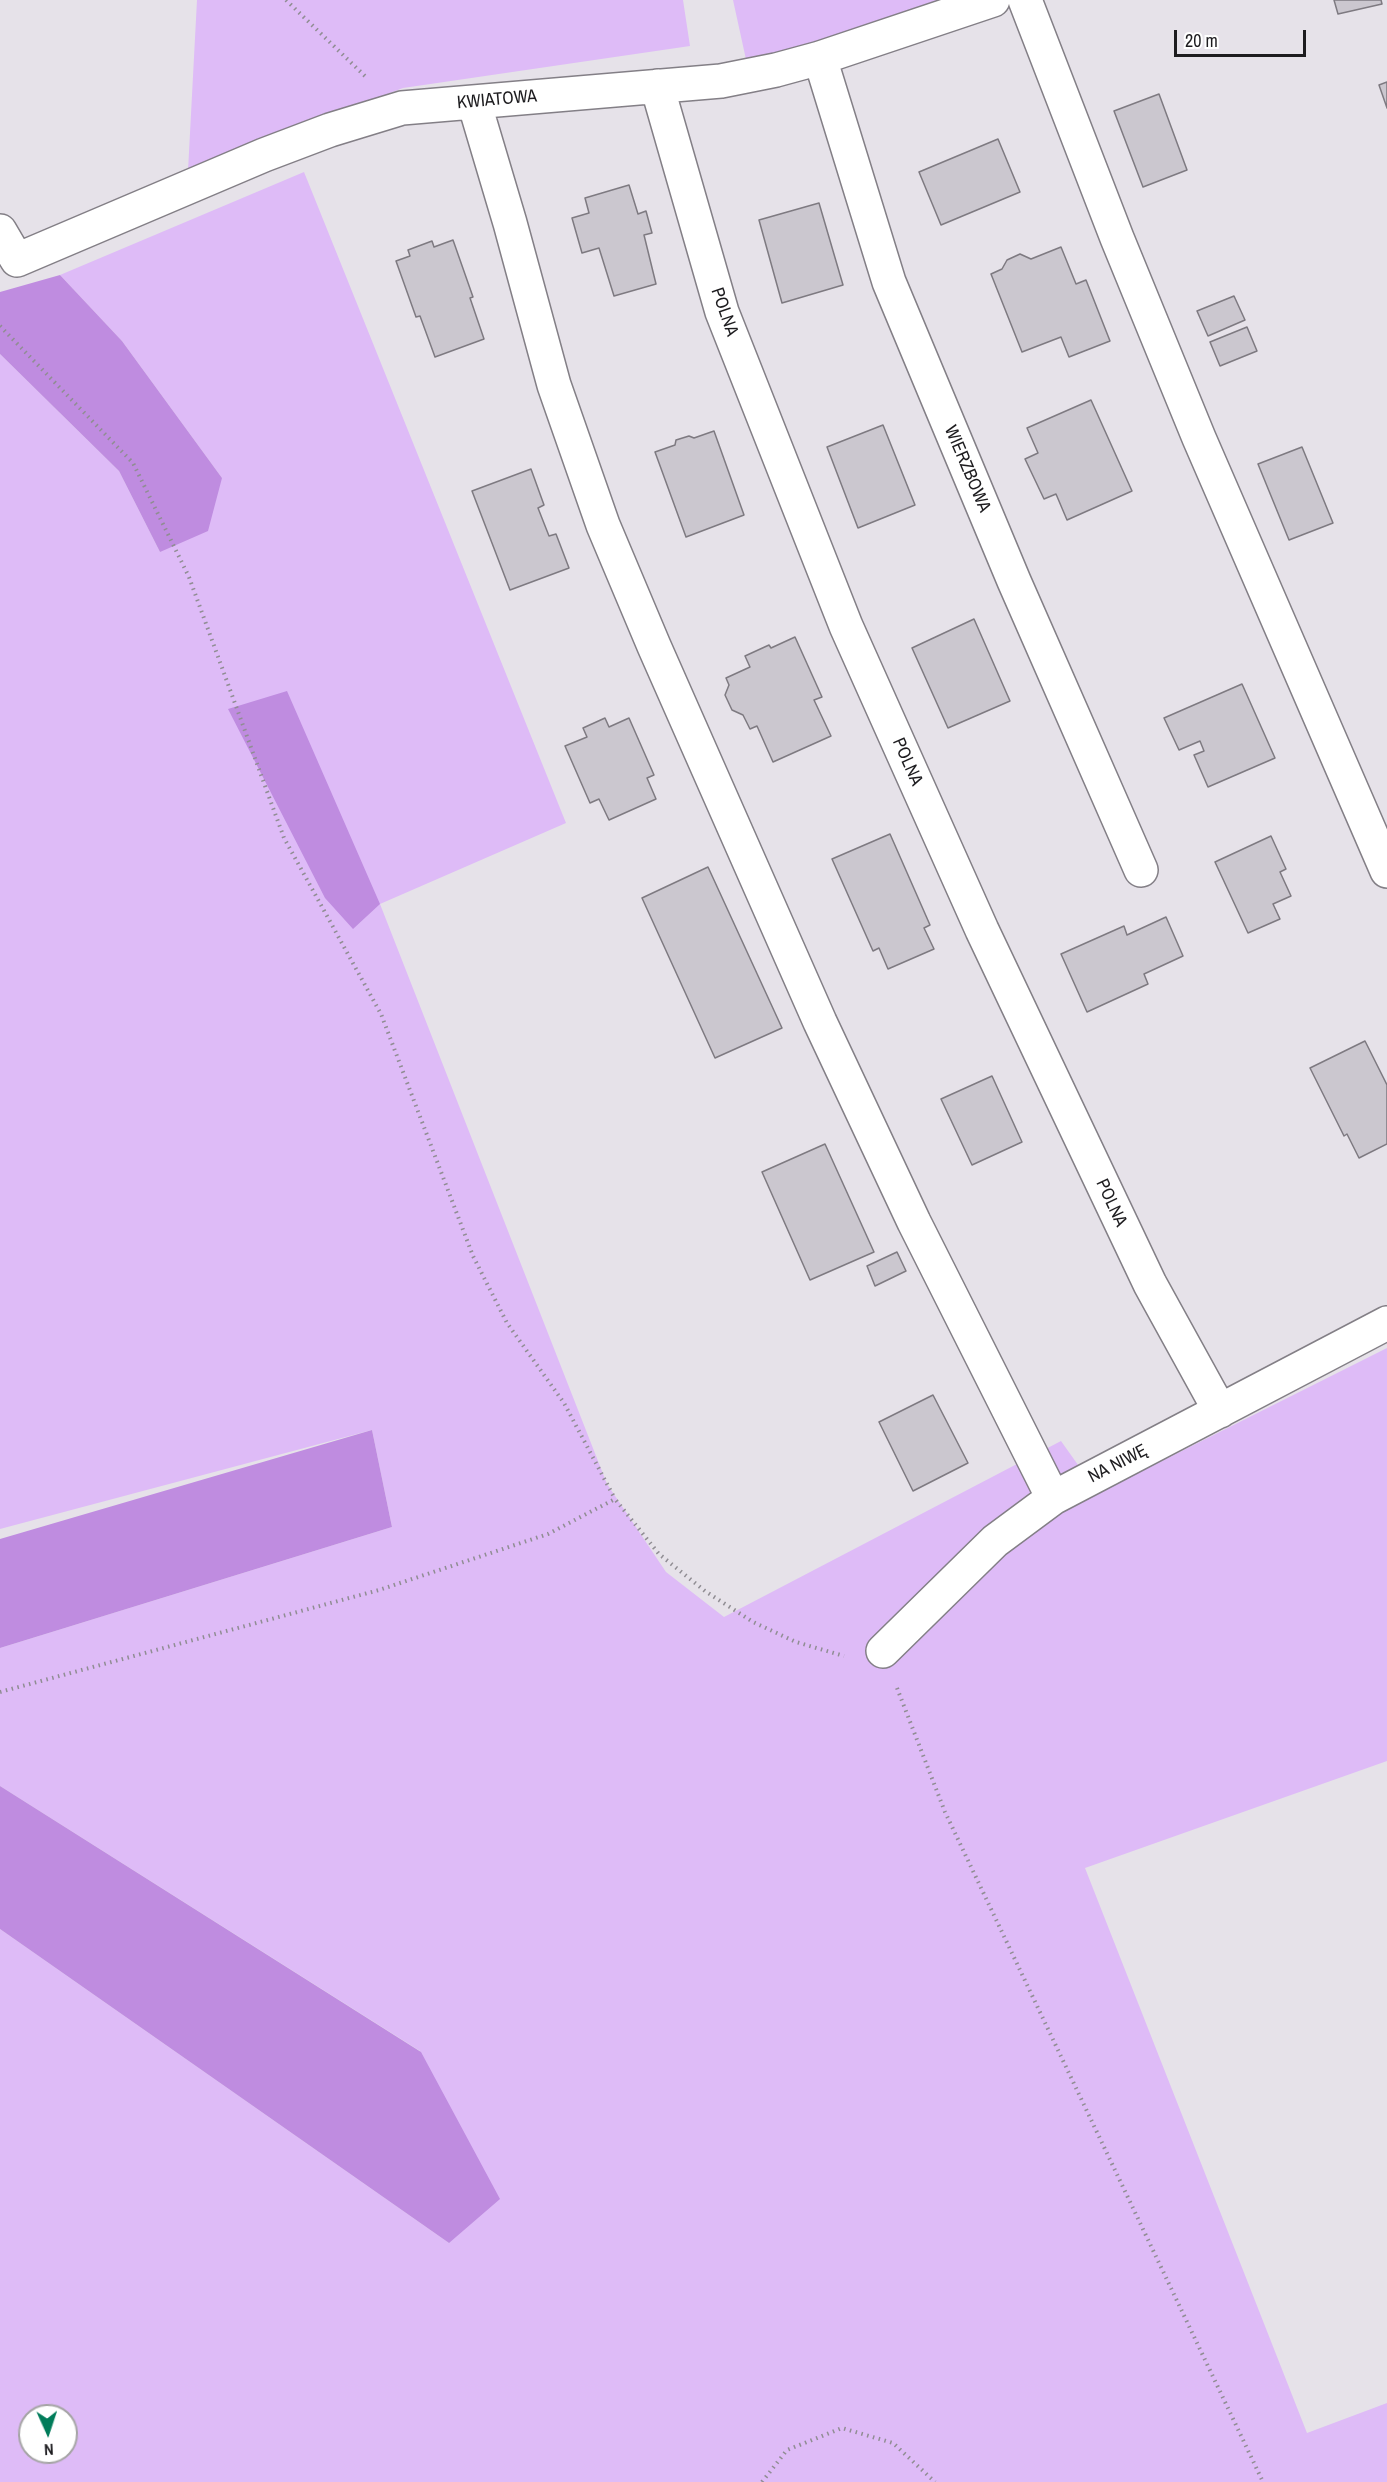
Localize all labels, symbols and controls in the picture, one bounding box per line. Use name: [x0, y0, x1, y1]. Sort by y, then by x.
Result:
scale bar: [1177, 18, 1309, 56]
text: 20 m: [1185, 28, 1218, 53]
street label: KWIATOWA: [456, 86, 538, 114]
street label: POLNA: [706, 285, 742, 339]
street label: WIERZBOWA: [939, 422, 995, 516]
street label: POLNA: [887, 735, 927, 789]
street label: POLNA: [1091, 1176, 1131, 1230]
street label: NA NIWĘ: [1085, 1440, 1151, 1488]
north arrow: [18, 2404, 78, 2464]
text: N: [44, 2439, 54, 2461]

